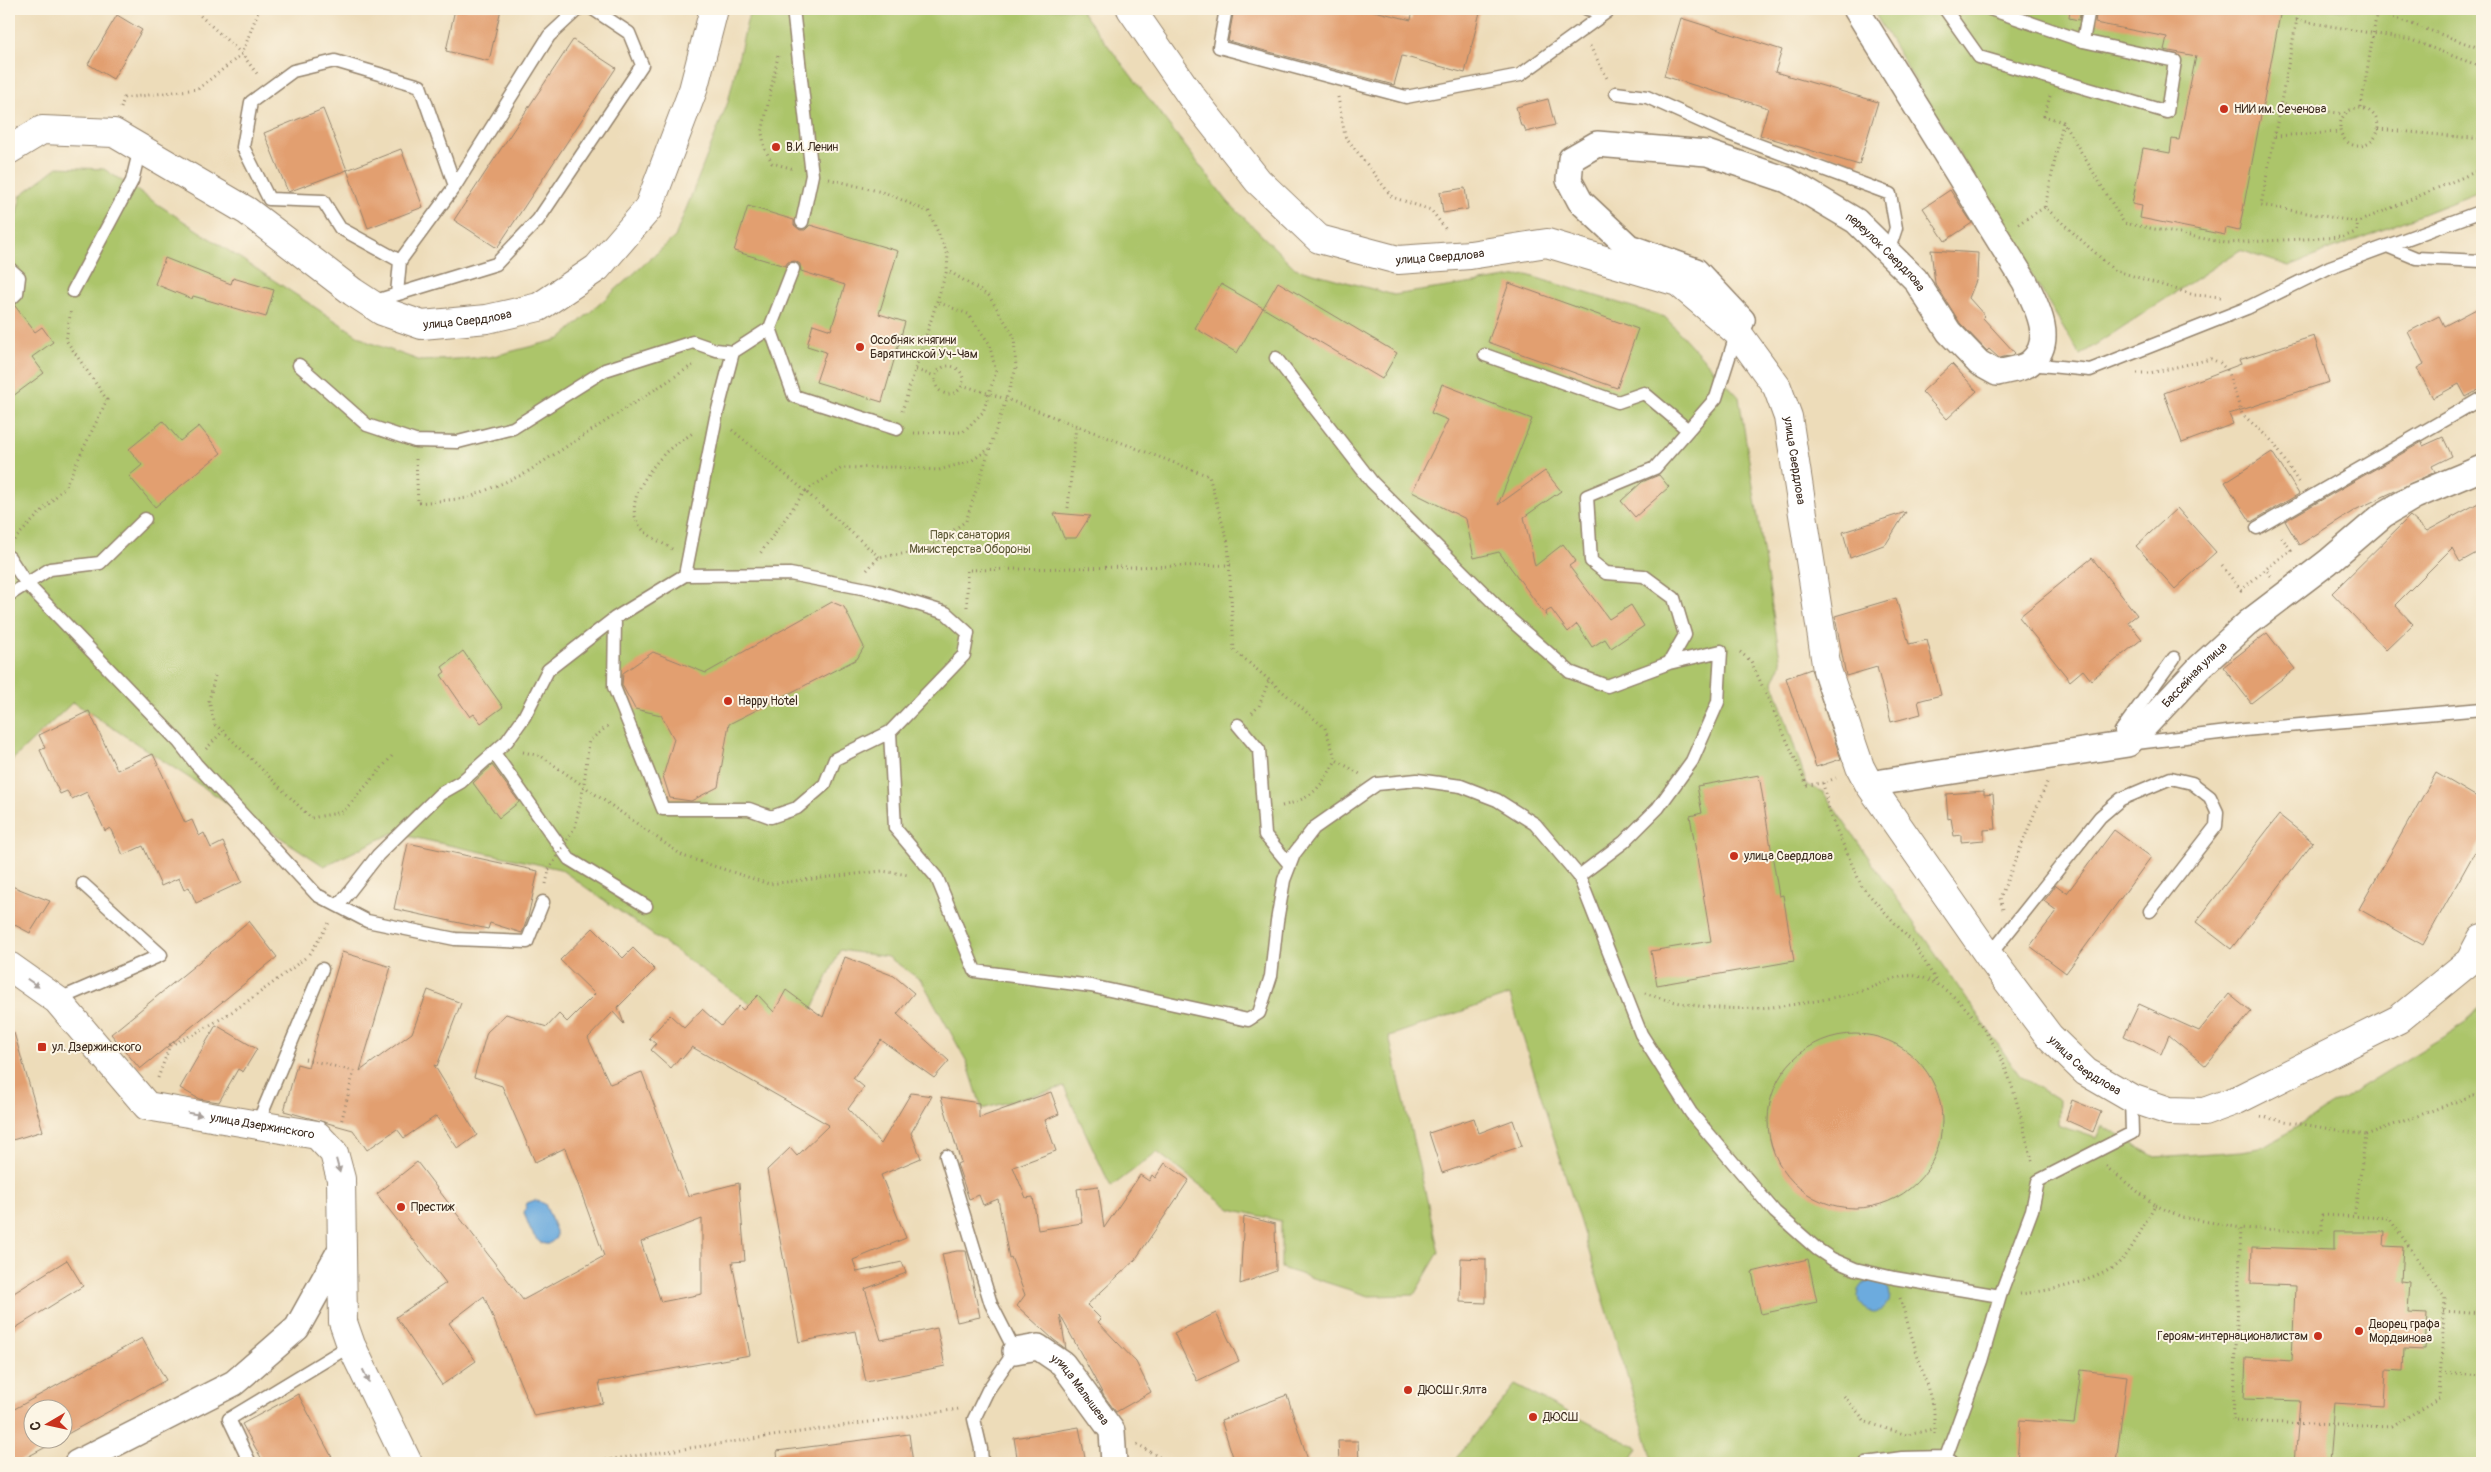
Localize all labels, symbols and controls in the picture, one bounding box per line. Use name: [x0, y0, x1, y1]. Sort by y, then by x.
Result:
place label: НИИ им. Сеченова: [2234, 102, 2327, 117]
marker: НИИ им. Сеченова: [2218, 103, 2230, 115]
place label: В.И. Ленин: [786, 140, 838, 155]
marker: В.И. Ленин: [770, 141, 782, 153]
street label: переулок Свердлова: [1843, 209, 1929, 294]
street label: улица Свердлова: [1394, 245, 1486, 268]
street label: улица Свердлова: [422, 306, 513, 332]
place label: Особняк княгини Барятинской Уч-Чам: [870, 333, 978, 362]
marker: Особняк княгини Барятинской Уч-Чам: [854, 341, 866, 353]
street label: улица Свердлова: [1780, 415, 1809, 506]
park label: Парк санатория Министерства Обороны: [909, 528, 1031, 557]
street label: Бассейная улица: [2159, 638, 2230, 711]
place label: Happy Hotel: [738, 694, 798, 709]
marker: Happy Hotel: [722, 695, 734, 707]
place label: улица Свердлова: [1743, 849, 1833, 864]
marker: улица Свердлова: [1728, 850, 1740, 862]
one-way arrow: [26, 978, 40, 988]
street label: улица Свердлова: [2045, 1031, 2124, 1098]
place label: ул. Дзержинского: [51, 1040, 142, 1055]
marker: ул. Дзержинского: [36, 1041, 48, 1053]
street label: улица Дзержинского: [208, 1109, 316, 1142]
one-way arrow: [187, 1111, 203, 1119]
one-way arrow: [334, 1159, 342, 1174]
place label: Престиж: [411, 1200, 455, 1215]
marker: Престиж: [395, 1201, 407, 1213]
place label: Дворец графа Мордвинова: [2368, 1317, 2440, 1346]
marker: Дворец графа Мордвинова: [2353, 1325, 2365, 1337]
place label: Героям-интернационалистам: [2157, 1329, 2308, 1344]
marker: Героям-интернационалистам: [2312, 1330, 2324, 1342]
street label: улица Малышева: [1047, 1350, 1113, 1428]
one-way arrow: [362, 1369, 370, 1383]
place label: ДЮСШ г.Ялта: [1417, 1383, 1487, 1398]
marker: ДЮСШ г.Ялта: [1402, 1384, 1414, 1396]
north arrow: [22, 1400, 72, 1450]
place label: ДЮСШ: [1542, 1410, 1578, 1425]
marker: ДЮСШ: [1527, 1411, 1539, 1423]
text: С: [27, 1420, 45, 1432]

